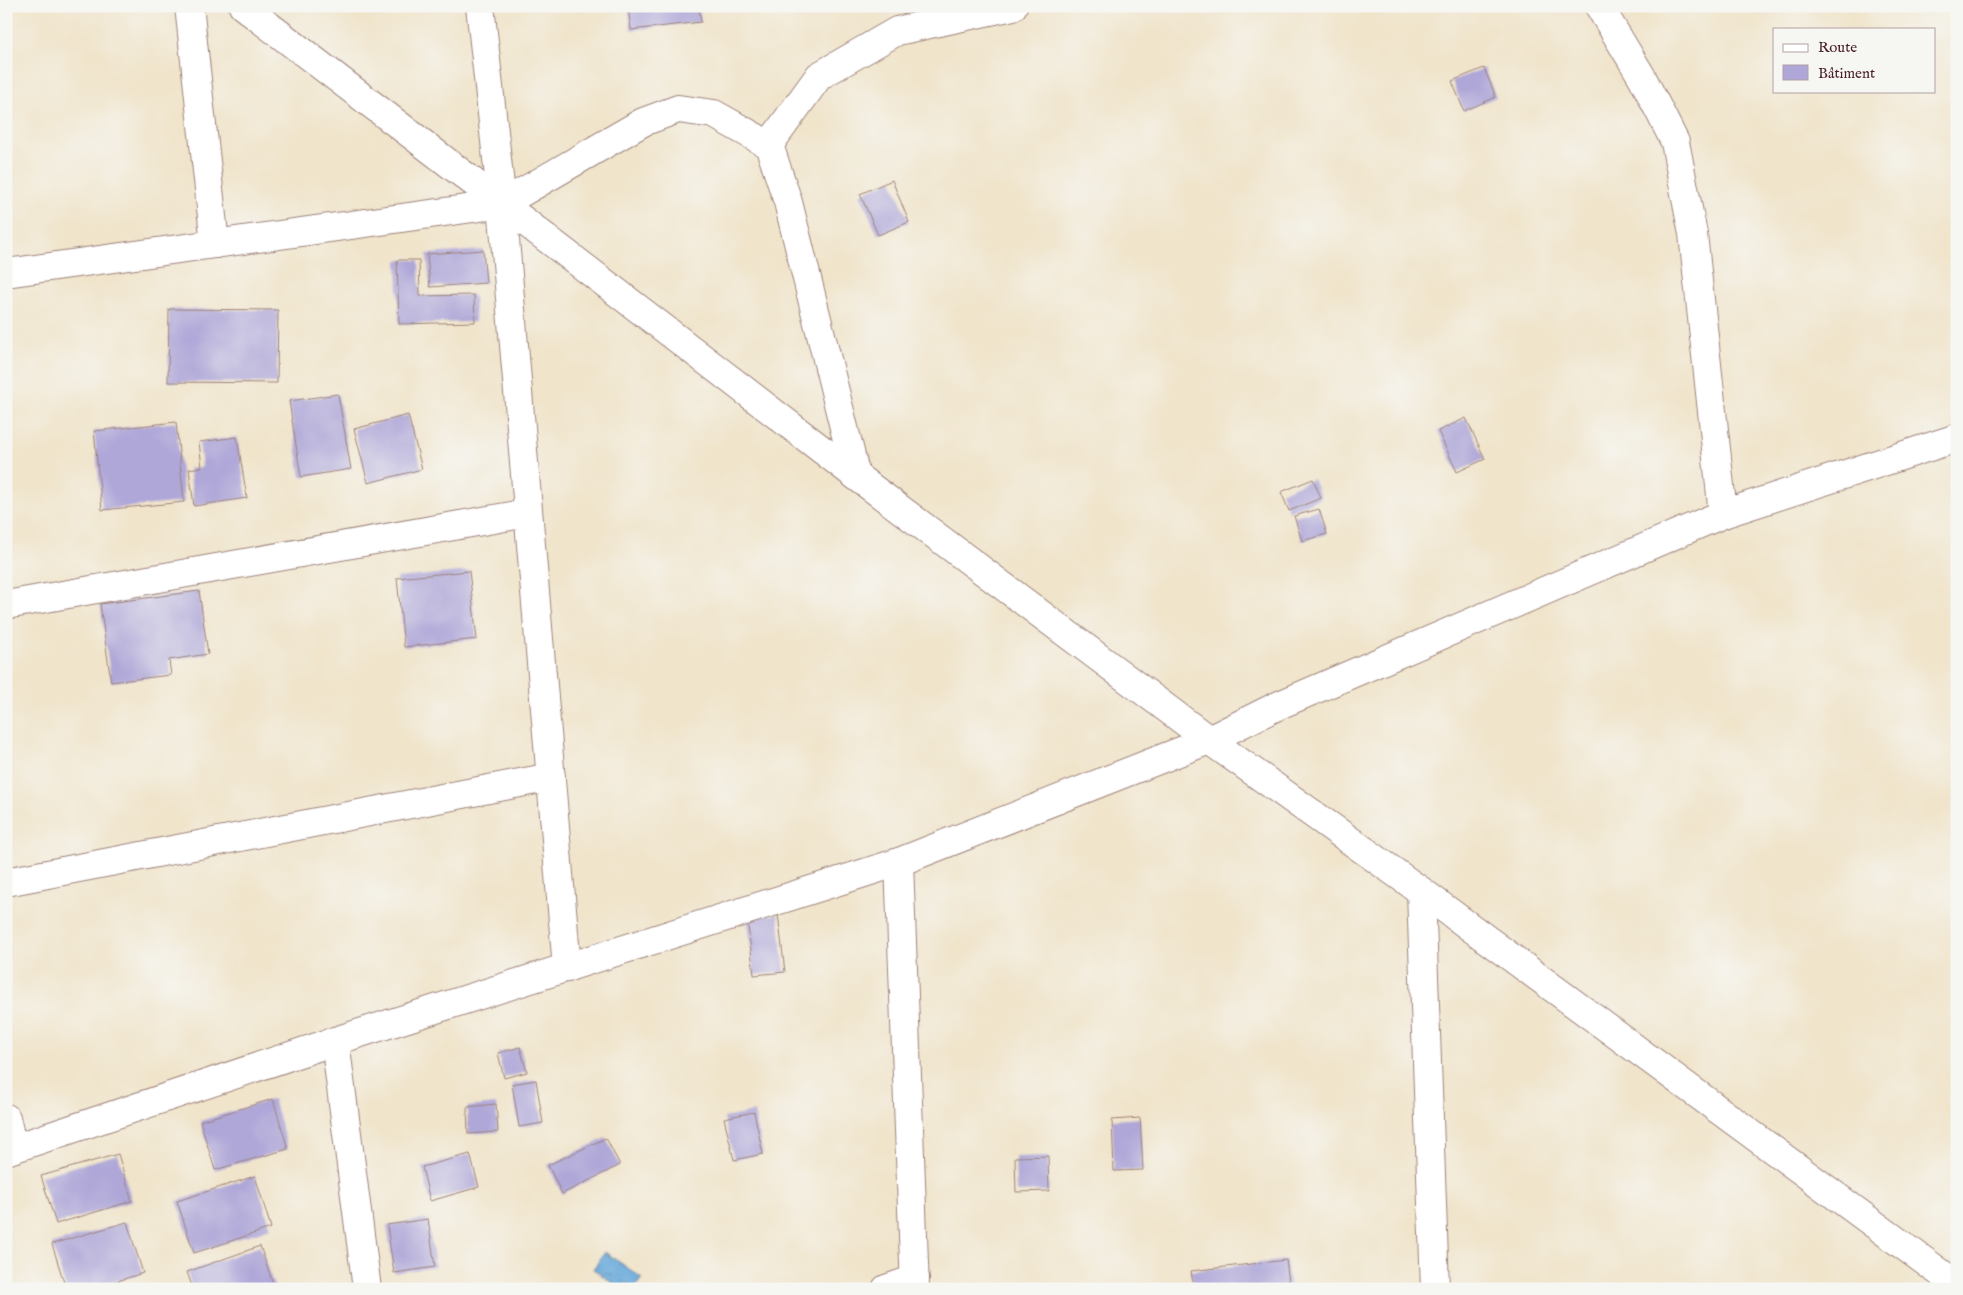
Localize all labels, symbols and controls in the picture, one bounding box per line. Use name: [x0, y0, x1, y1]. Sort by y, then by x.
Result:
legend: [1773, 28, 1936, 92]
text: Route: [1818, 38, 1857, 57]
text: Bâtiment: [1818, 64, 1875, 83]

